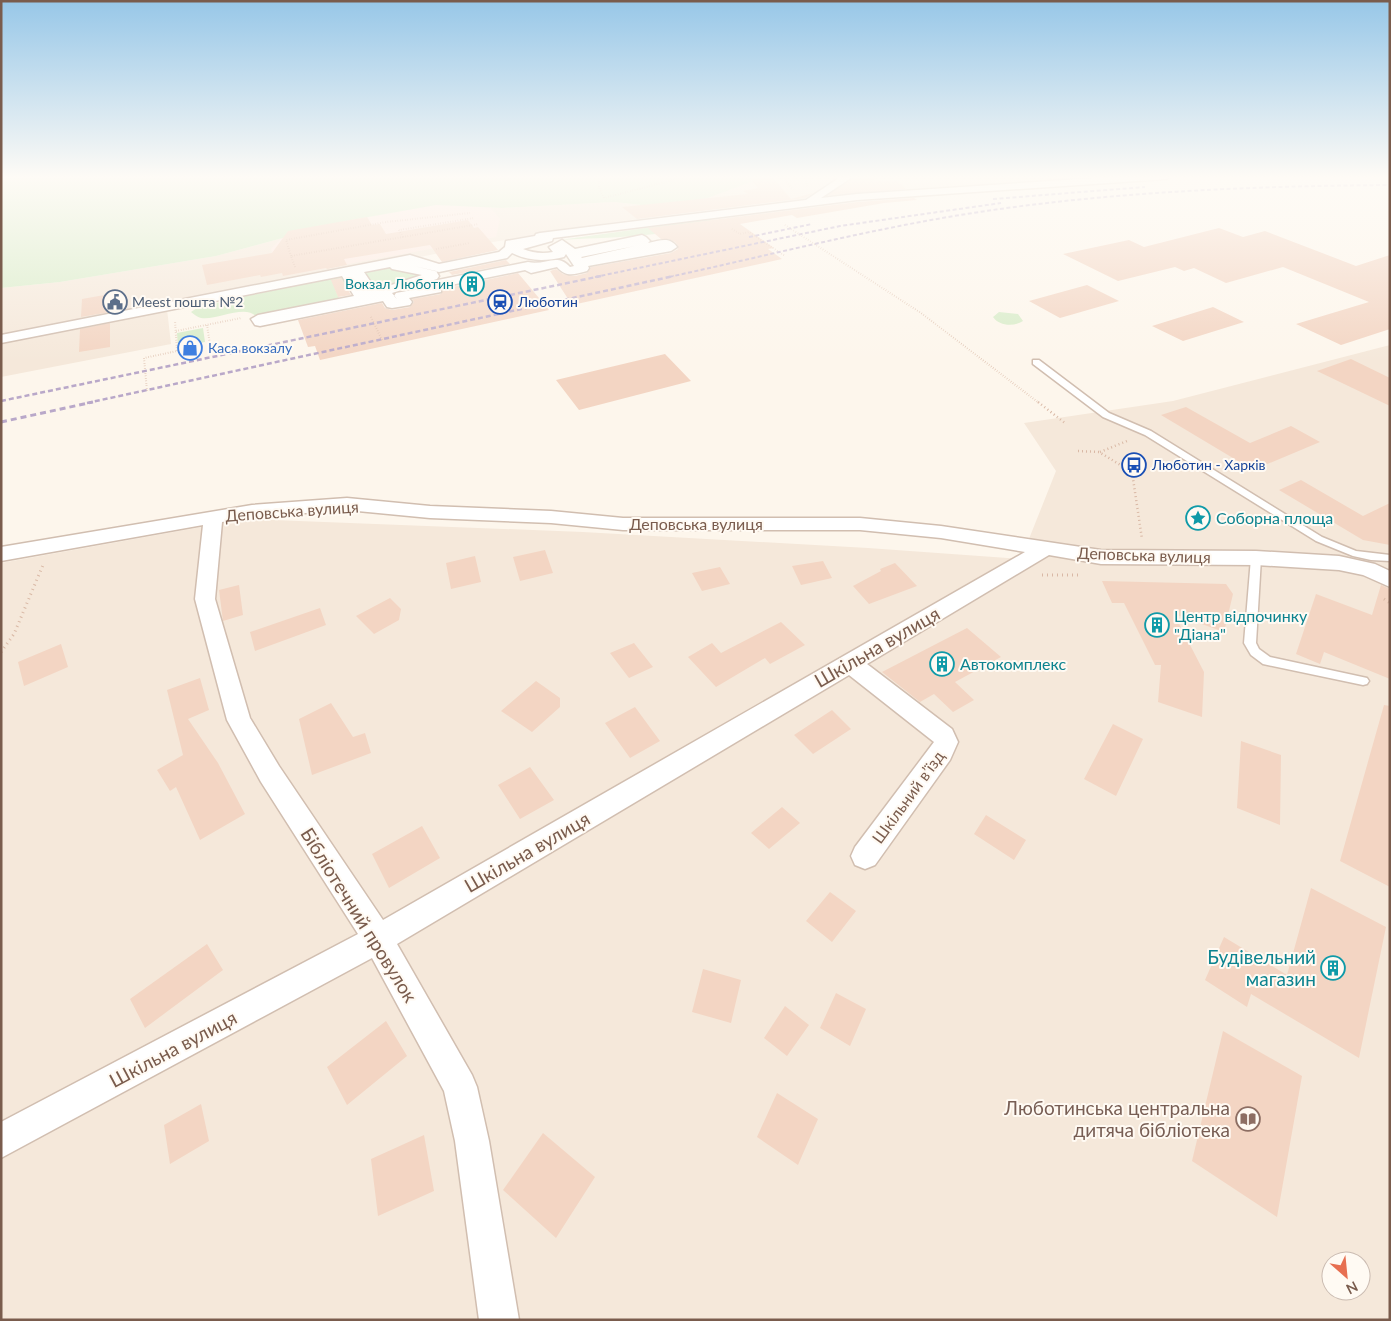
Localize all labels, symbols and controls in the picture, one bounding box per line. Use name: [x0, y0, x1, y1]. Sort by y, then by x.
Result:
building icon: Вокзал Люботин: [459, 271, 485, 297]
place label: Вокзал Люботин: [345, 275, 454, 292]
public building icon: Meest пошта №2: [102, 289, 128, 315]
station icon: Люботин: [487, 289, 513, 315]
place label: Meest пошта №2: [132, 293, 243, 310]
place label: Люботин: [517, 293, 578, 310]
shop icon: Каса вокзалу: [177, 335, 203, 361]
place label: Каса вокзалу: [208, 339, 293, 356]
bus stop icon: Люботин - Харків: [1121, 452, 1147, 478]
place label: Люботин - Харків: [1151, 456, 1266, 473]
street label: Деповська вулиця: [225, 496, 359, 525]
place icon: Соборна площа: [1185, 505, 1211, 531]
place label: Соборна площа: [1216, 508, 1333, 527]
street label: Деповська вулиця: [629, 514, 763, 533]
street label: Деповська вулиця: [1077, 543, 1211, 566]
street label: Шкільна вулиця: [810, 601, 944, 692]
place label: Центр відпочинку "Діана": [1174, 606, 1308, 643]
building icon: Центр відпочинку "Діана": [1144, 612, 1170, 638]
building icon: Автокомплекс: [929, 651, 955, 677]
place label: Автокомплекс: [960, 654, 1067, 673]
street label: Шкільний в’їзд: [868, 746, 948, 847]
street label: Шкільна вулиця: [460, 806, 594, 897]
street label: Бібліотечний провулок: [296, 823, 423, 1006]
place label: Будівельний магазин: [1207, 945, 1316, 990]
building icon: Будівельний магазин: [1320, 955, 1346, 981]
street label: Шкільна вулиця: [105, 1005, 240, 1092]
place label: Люботинська центральна дитяча бібліотека: [1003, 1096, 1230, 1141]
library icon: Люботинська центральна дитяча бібліотека: [1235, 1106, 1261, 1132]
north arrow: [1321, 1251, 1371, 1301]
text: N: [1343, 1278, 1361, 1298]

